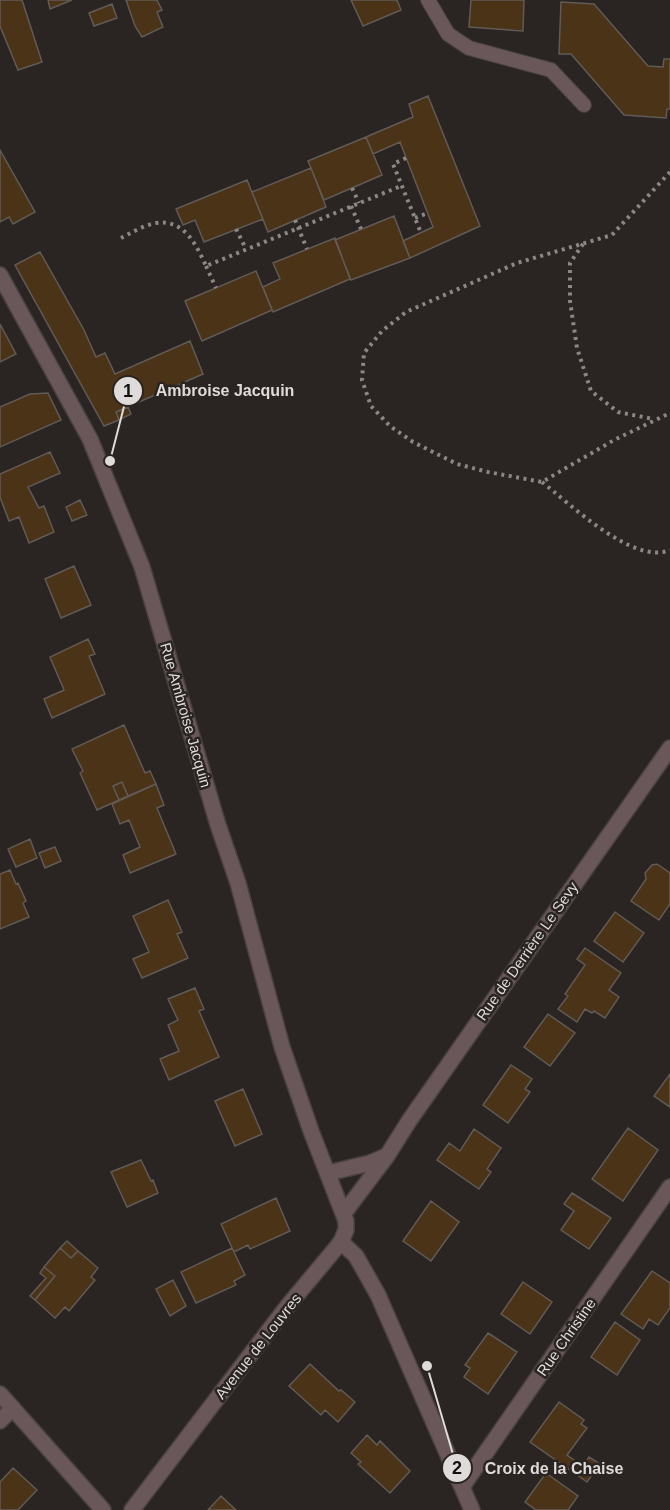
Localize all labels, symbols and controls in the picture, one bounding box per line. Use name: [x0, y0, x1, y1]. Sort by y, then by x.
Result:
callout: Ambroise Jacquin: [113, 374, 306, 408]
text: 1: [123, 381, 133, 401]
text: Ambroise Jacquin: [156, 382, 294, 399]
street label: Rue Ambroise Jacquin: [157, 641, 215, 789]
street label: Rue de Derrière Le Sevy: [473, 878, 582, 1023]
street label: Avenue de Louvres: [212, 1290, 304, 1402]
street label: Rue Christine: [533, 1295, 599, 1379]
callout: Croix de la Chaise: [442, 1451, 635, 1485]
text: 2: [452, 1458, 462, 1478]
text: Croix de la Chaise: [485, 1460, 623, 1477]

